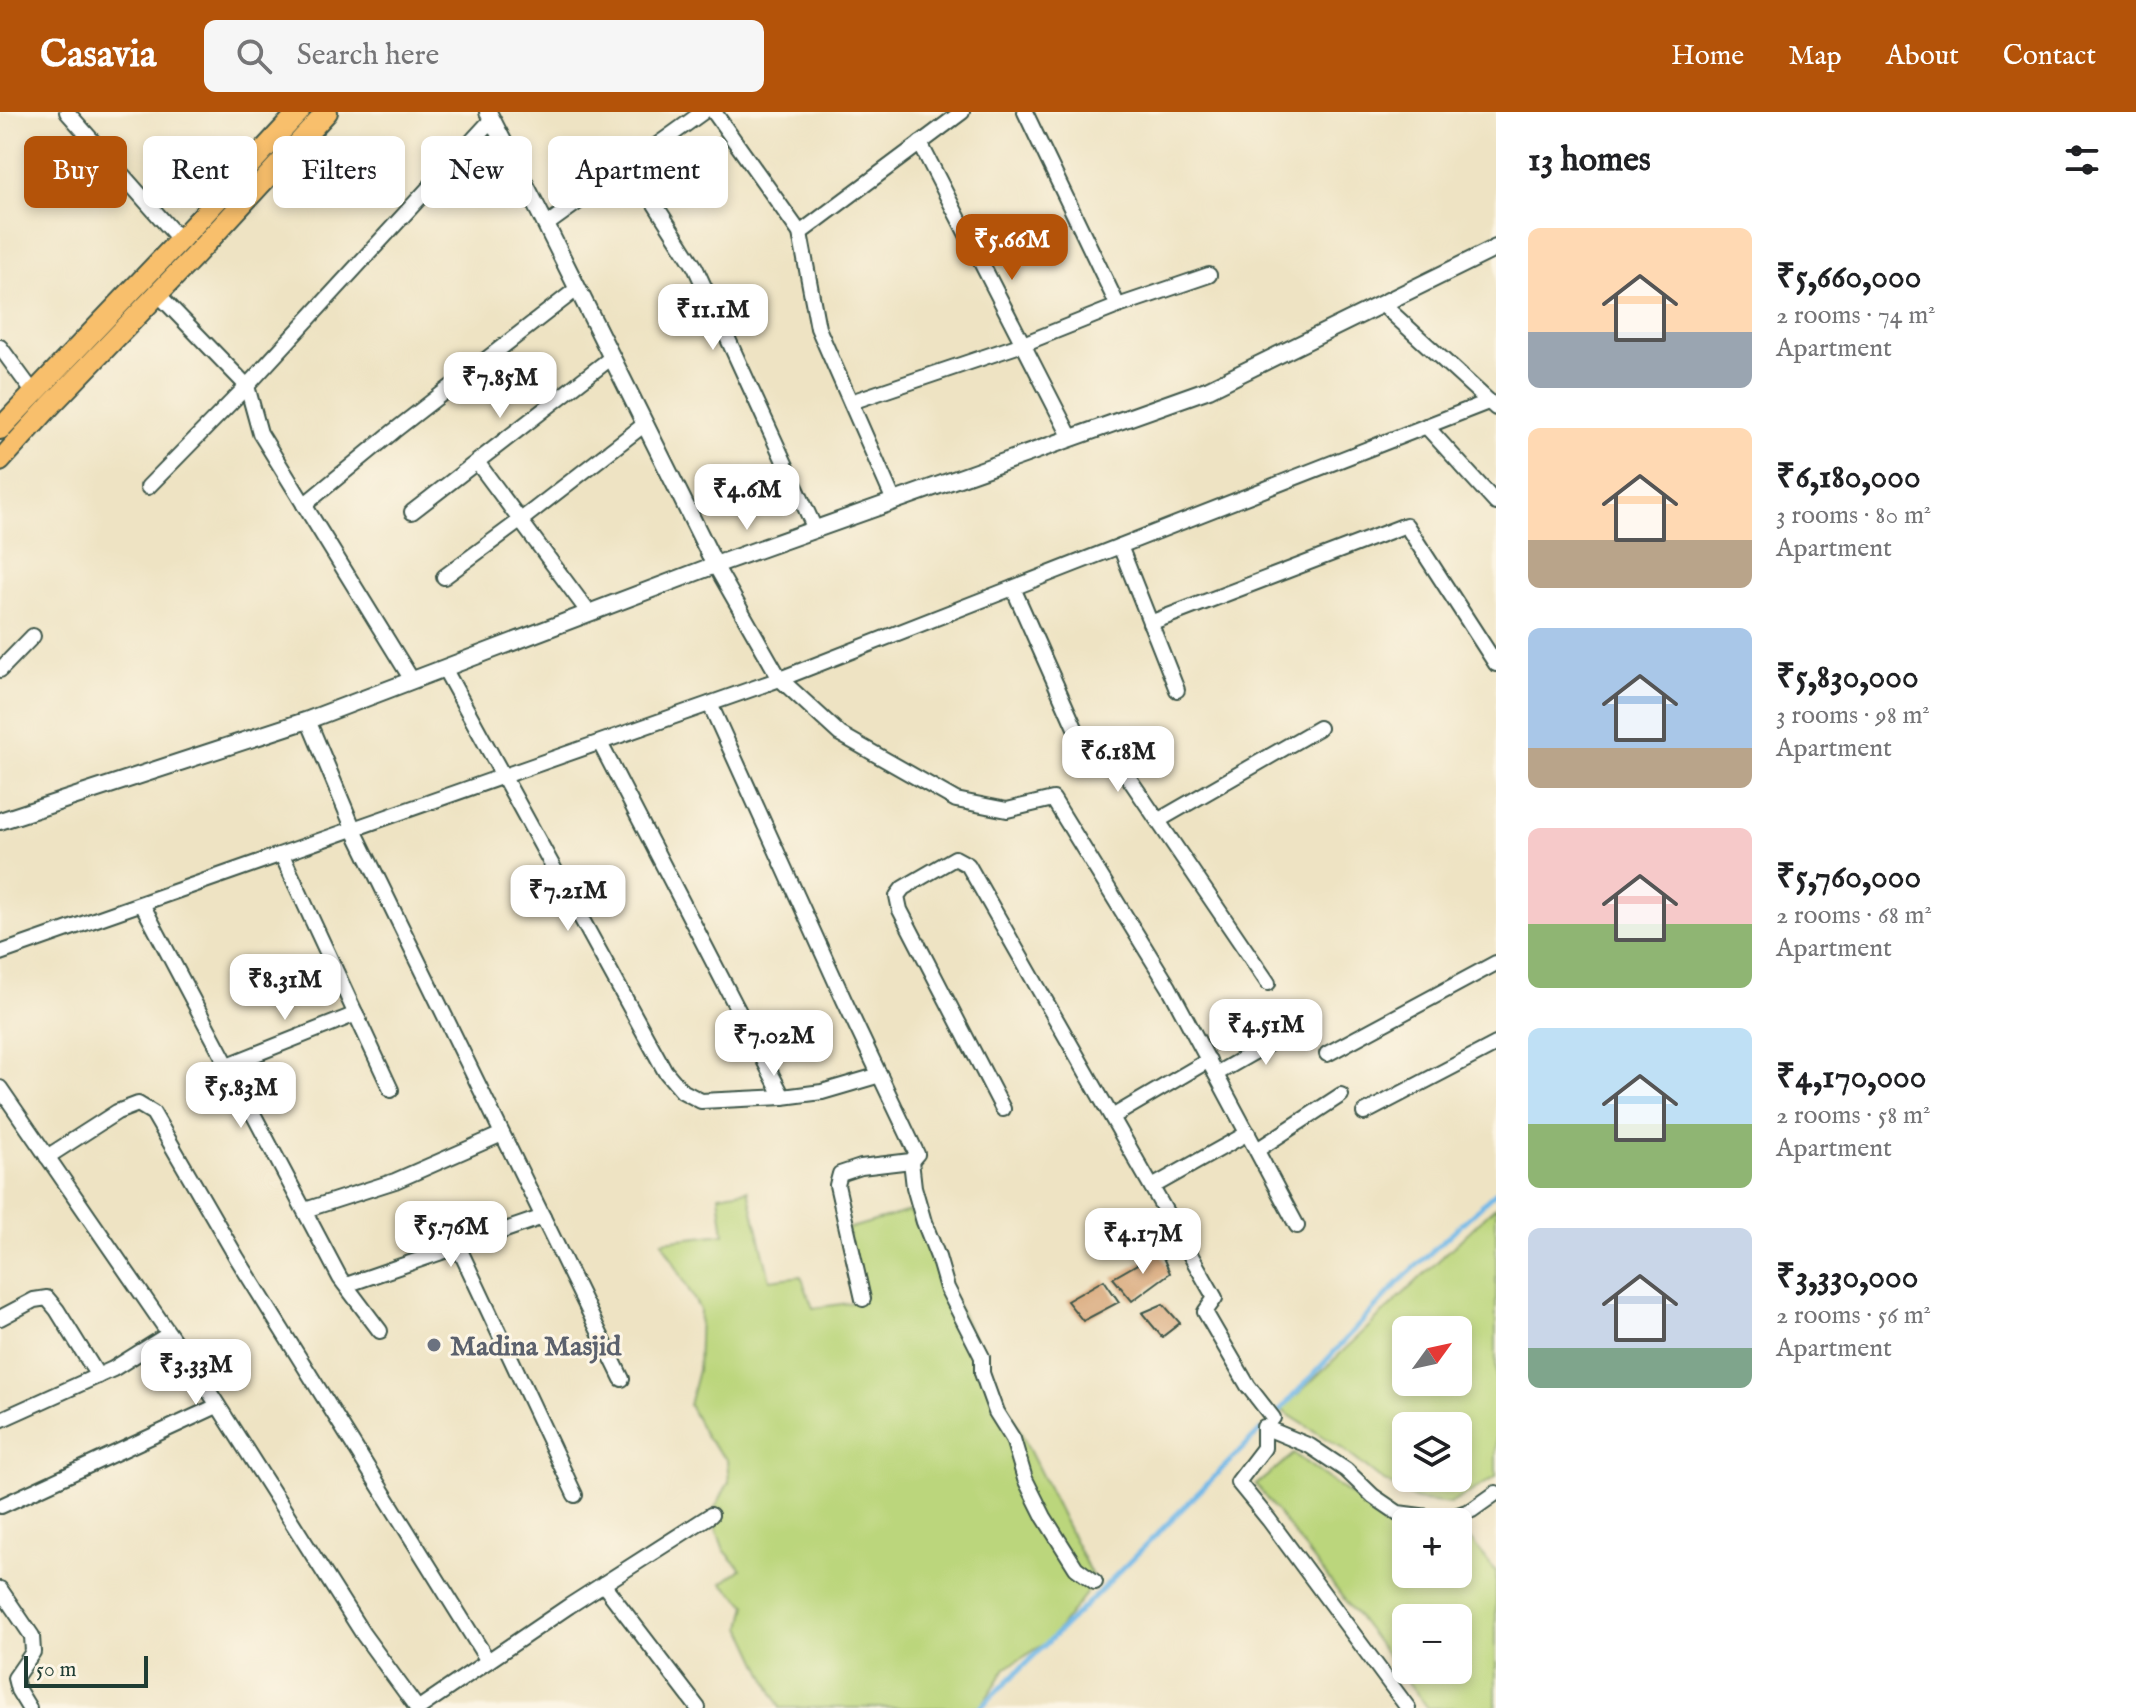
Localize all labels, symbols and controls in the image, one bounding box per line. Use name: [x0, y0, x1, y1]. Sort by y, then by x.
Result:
search box: [204, 20, 764, 92]
text: Casavia: [40, 32, 156, 80]
icon: search: [232, 34, 276, 78]
text: Search here: [296, 37, 439, 75]
text: Home: [1671, 39, 1744, 74]
text: Map: [1788, 39, 1842, 74]
text: About: [1886, 39, 1959, 74]
text: Contact: [2003, 39, 2096, 74]
chip: Buy: [24, 136, 127, 208]
chip: Rent: [143, 136, 257, 208]
chip: Filters: [273, 136, 405, 208]
chip: New: [421, 136, 532, 208]
chip: Apartment: [548, 136, 728, 208]
icon: filters: [2060, 138, 2104, 182]
text: 13 homes: [1528, 139, 1651, 182]
pin: ₹5.66M: [947, 214, 1077, 282]
text: ₹5.66M: [974, 223, 1050, 256]
text: ₹5,660,000: [1776, 256, 1921, 299]
icon: home: [1592, 260, 1688, 356]
pin: ₹11.1M: [648, 284, 778, 352]
text: ₹11.1M: [676, 293, 750, 326]
text: 2 rooms · 74 m²: [1776, 299, 1936, 332]
text: Apartment: [1776, 332, 1892, 365]
pin: ₹7.85M: [435, 352, 565, 420]
text: ₹7.85M: [462, 361, 538, 394]
text: ₹6,180,000: [1776, 456, 1921, 499]
icon: home: [1592, 460, 1688, 556]
pin: ₹4.6M: [691, 464, 803, 532]
text: ₹4.6M: [712, 473, 782, 506]
text: 3 rooms · 80 m²: [1776, 499, 1931, 532]
text: Apartment: [1776, 532, 1892, 565]
text: ₹5,830,000: [1776, 656, 1919, 699]
icon: home: [1592, 660, 1688, 756]
text: 3 rooms · 98 m²: [1776, 699, 1930, 732]
pin: ₹6.18M: [1053, 726, 1183, 794]
text: Apartment: [1776, 732, 1892, 765]
text: ₹6.18M: [1080, 735, 1156, 768]
text: ₹5,760,000: [1776, 856, 1921, 899]
icon: home: [1592, 860, 1688, 956]
pin: ₹7.21M: [503, 865, 633, 933]
text: ₹7.21M: [529, 874, 607, 907]
text: 2 rooms · 68 m²: [1776, 899, 1932, 932]
text: Apartment: [1776, 932, 1892, 965]
pin: ₹8.31M: [220, 954, 350, 1022]
text: ₹8.31M: [248, 963, 322, 996]
pin: ₹4.51M: [1201, 999, 1331, 1067]
text: ₹4.51M: [1227, 1008, 1305, 1041]
pin: ₹7.02M: [709, 1010, 839, 1078]
text: ₹7.02M: [733, 1019, 815, 1052]
text: ₹4,170,000: [1776, 1056, 1926, 1099]
icon: home: [1592, 1060, 1688, 1156]
pin: ₹5.83M: [176, 1062, 306, 1130]
text: ₹5.83M: [204, 1071, 278, 1104]
text: 2 rooms · 58 m²: [1776, 1099, 1930, 1132]
text: Apartment: [1776, 1132, 1892, 1165]
pin: ₹5.76M: [386, 1201, 516, 1269]
pin: ₹4.17M: [1078, 1208, 1208, 1276]
text: ₹5.76M: [413, 1210, 489, 1243]
text: ₹4.17M: [1103, 1217, 1183, 1250]
text: ₹3,330,000: [1776, 1256, 1918, 1299]
icon: home: [1592, 1260, 1688, 1356]
text: 2 rooms · 56 m²: [1776, 1299, 1931, 1332]
north arrow: [1392, 1316, 1472, 1396]
map controls: [1392, 1316, 1472, 1684]
place label: Madina Masjid: [450, 1330, 622, 1365]
text: Apartment: [1776, 1332, 1892, 1365]
marker: Madina Masjid: [425, 1336, 443, 1354]
pin: ₹3.33M: [131, 1339, 261, 1407]
text: ₹3.33M: [159, 1348, 233, 1381]
button: layers: [1392, 1412, 1472, 1492]
button: +: [1392, 1508, 1472, 1588]
button: −: [1392, 1604, 1472, 1684]
scale bar: [24, 1652, 148, 1688]
text: 50 m: [36, 1656, 77, 1684]

